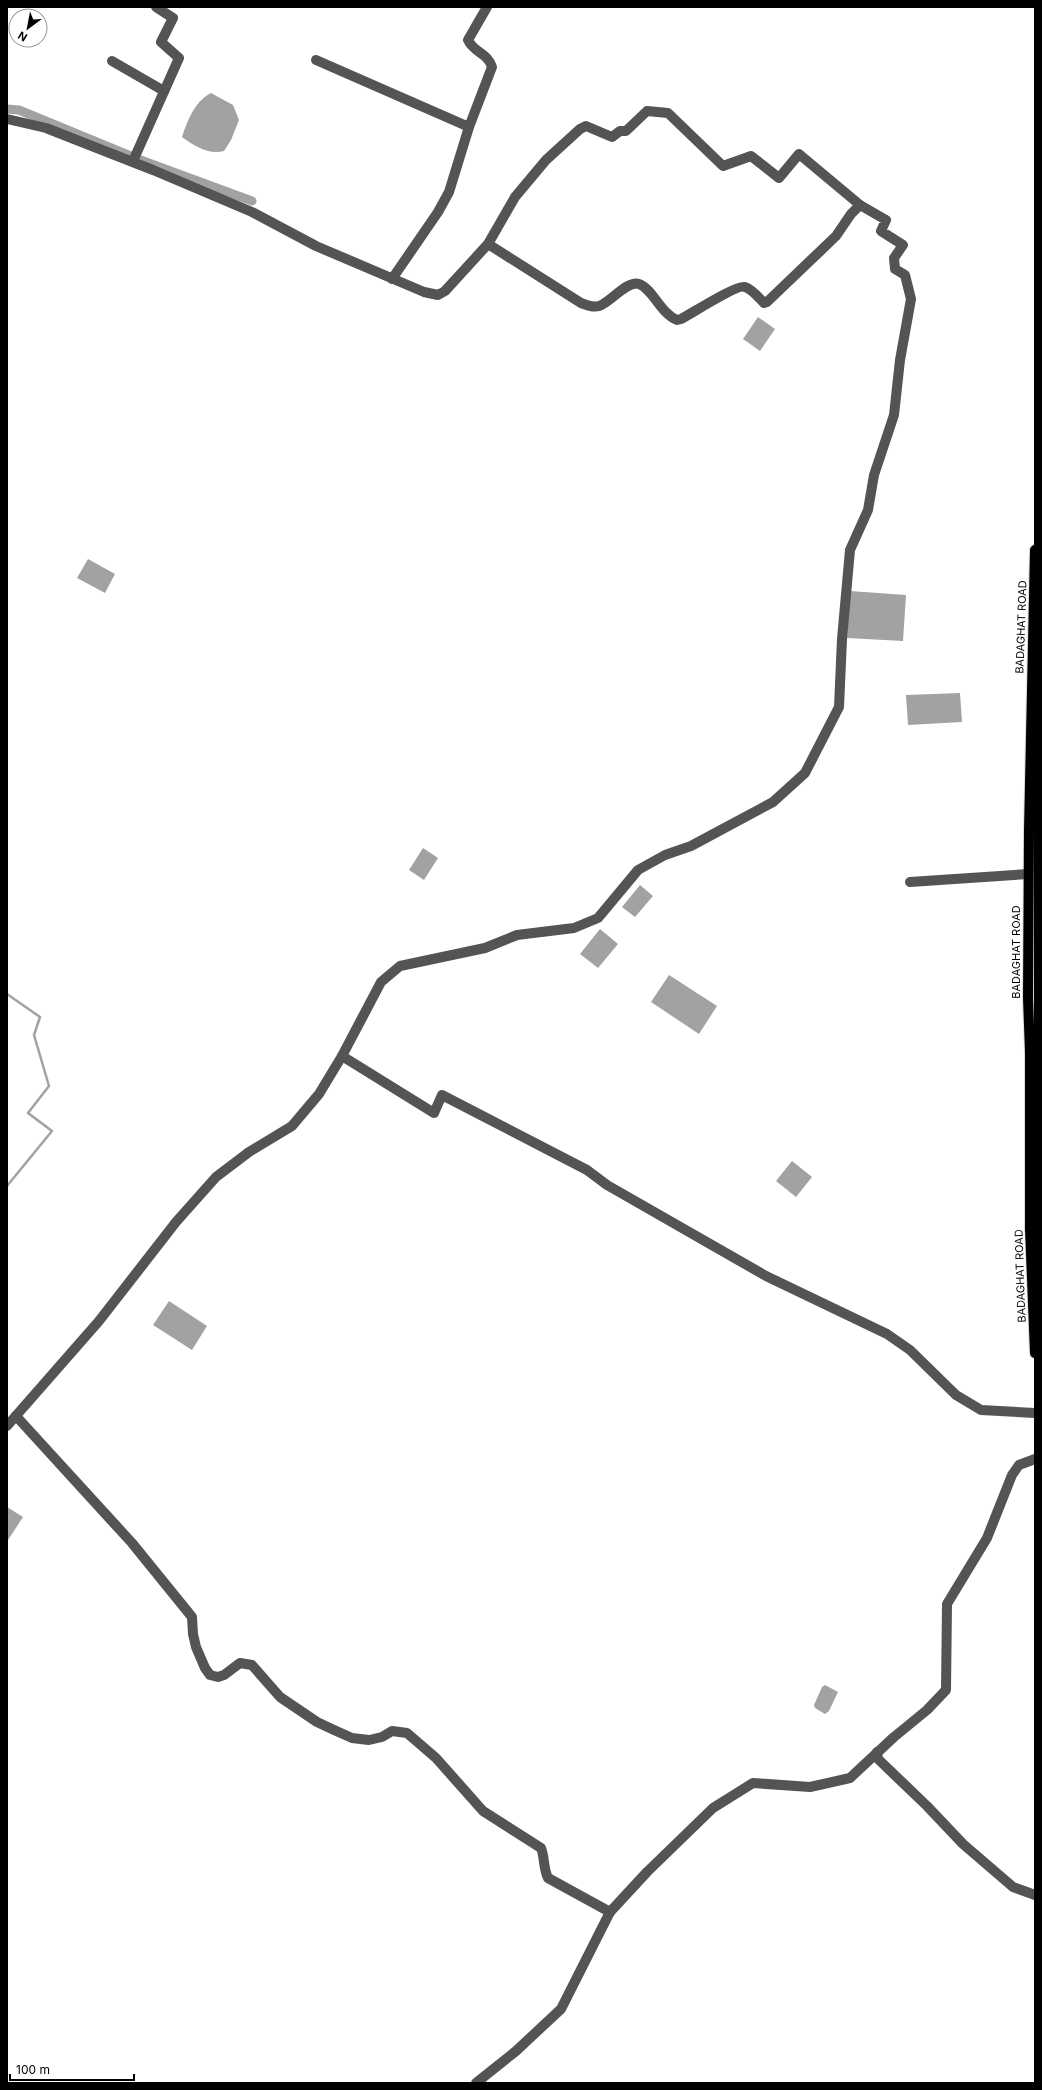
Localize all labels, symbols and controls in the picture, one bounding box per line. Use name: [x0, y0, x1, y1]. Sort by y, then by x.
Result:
north arrow: [8, 8, 48, 48]
text: N: [15, 28, 30, 45]
street label: BADAGHAT ROAD: [1012, 580, 1030, 674]
street label: BADAGHAT ROAD: [1009, 905, 1023, 999]
street label: BADAGHAT ROAD: [1011, 1229, 1029, 1323]
scale bar: [10, 2056, 134, 2082]
text: 100 m: [16, 2062, 50, 2077]

